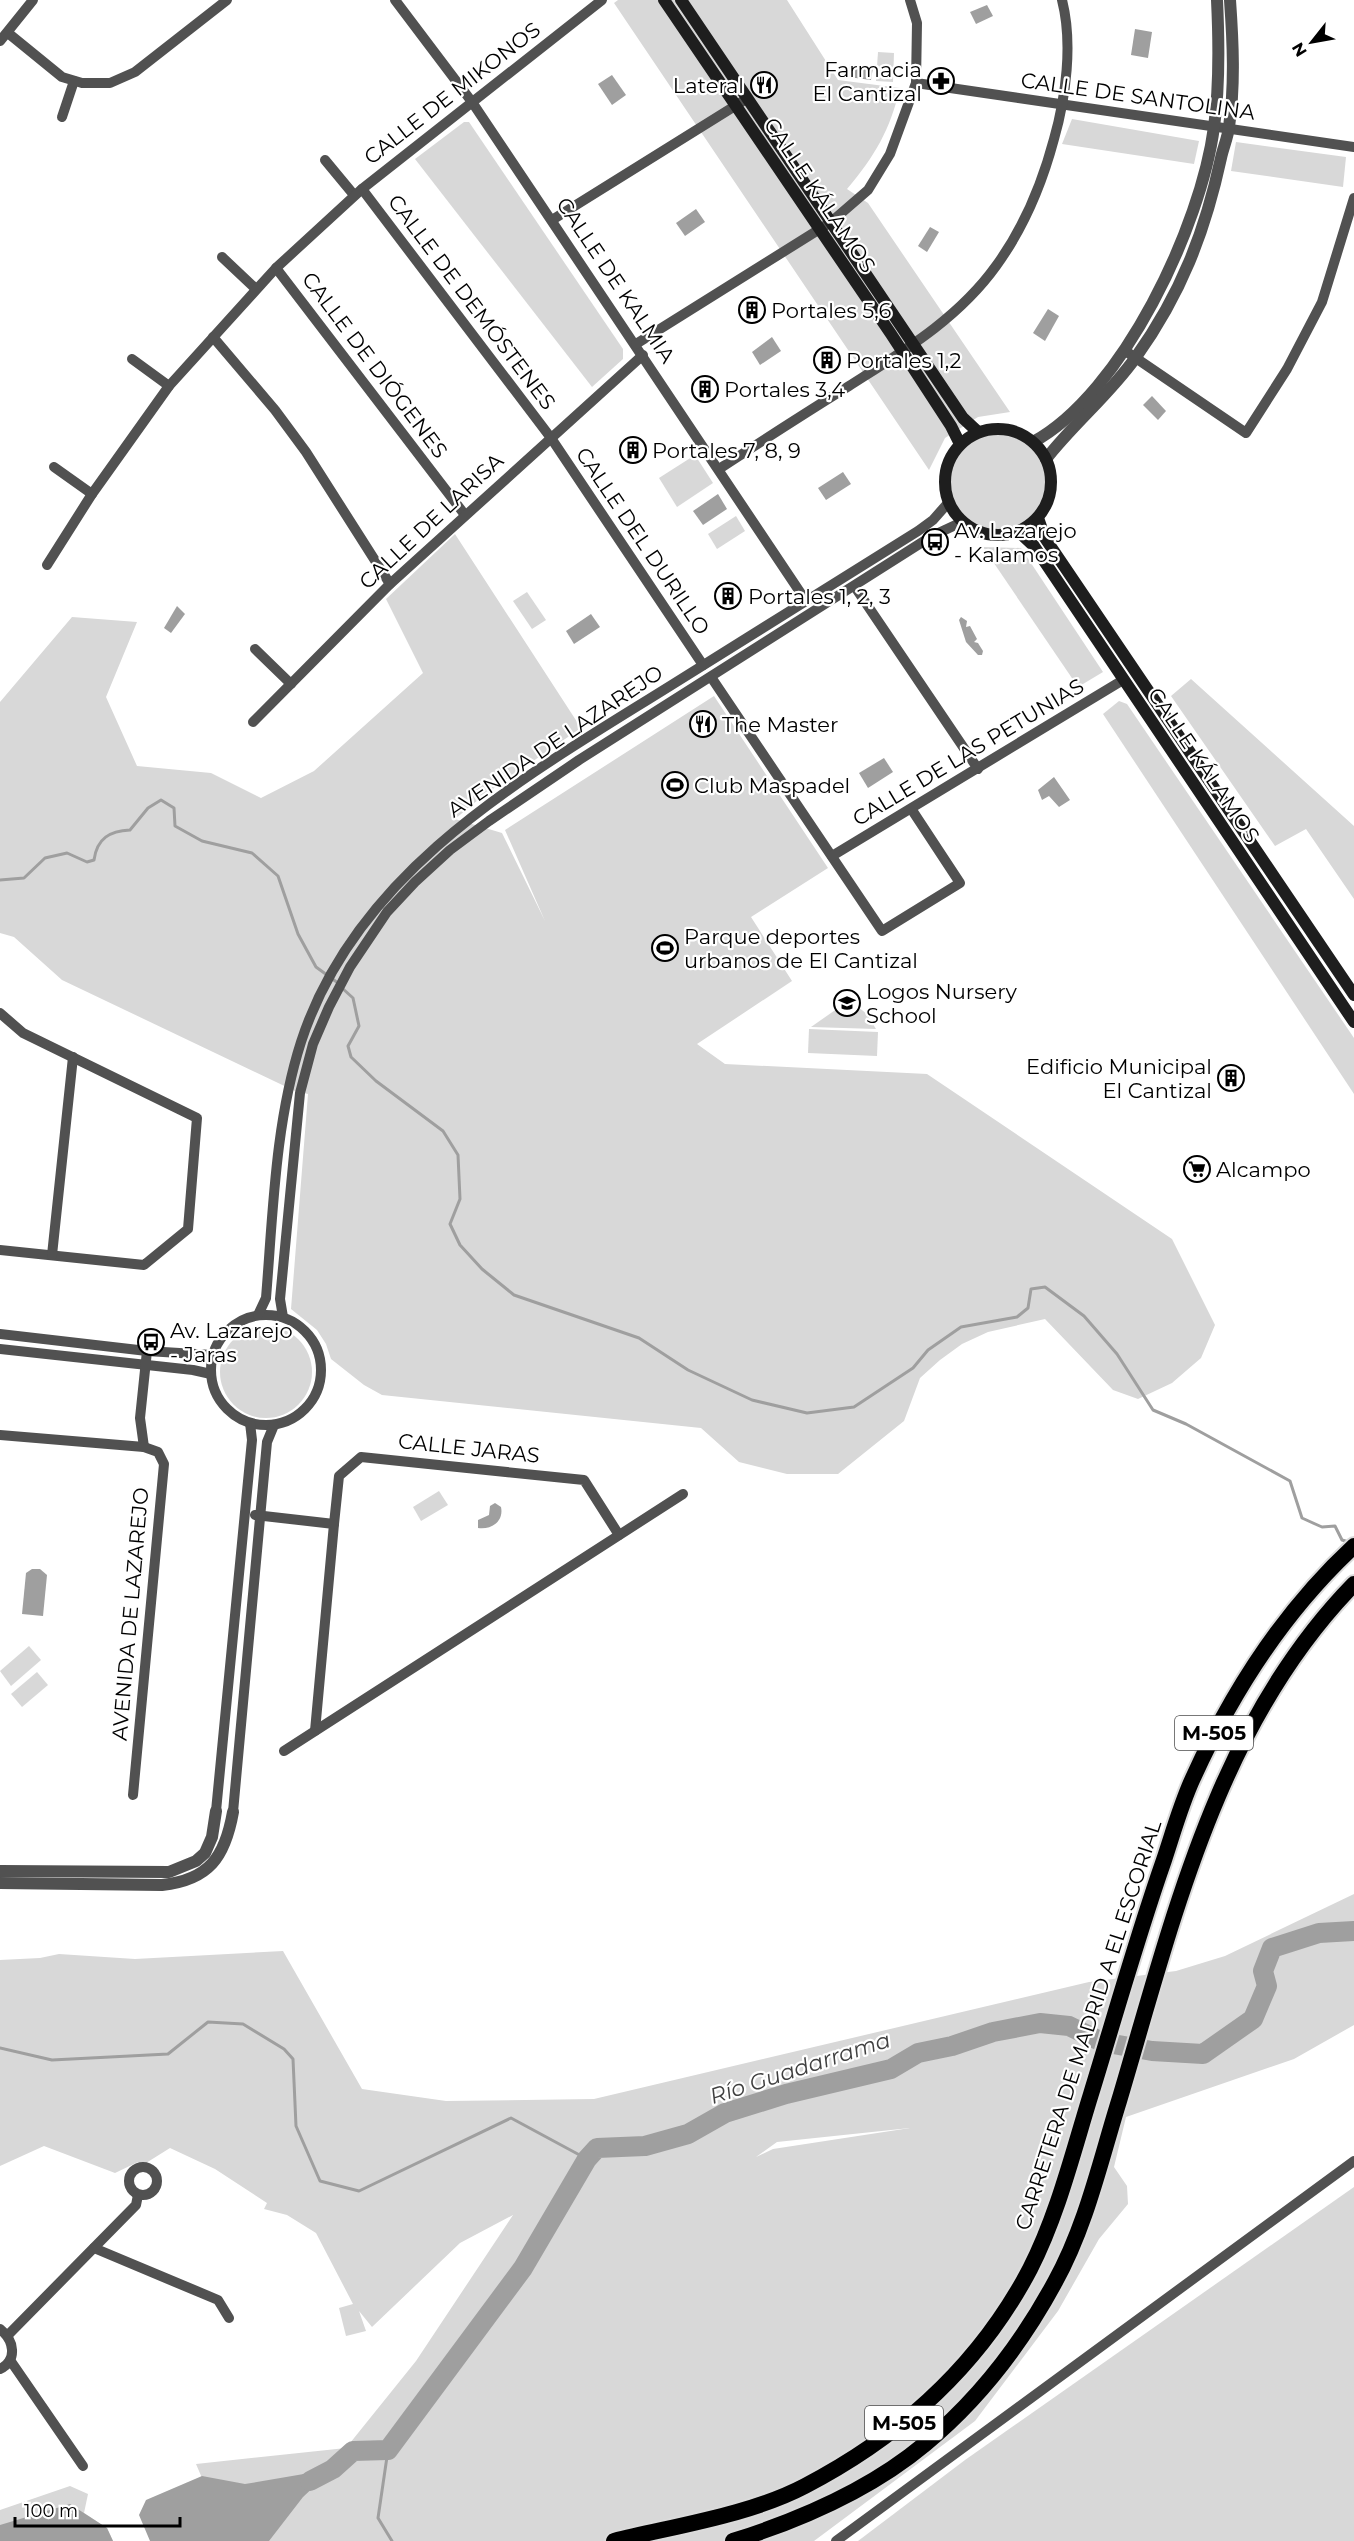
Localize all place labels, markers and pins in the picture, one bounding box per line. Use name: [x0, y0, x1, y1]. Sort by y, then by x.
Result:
place label: Farmacia El Cantizal: [813, 57, 922, 106]
pharmacy icon: Farmacia El Cantizal: [926, 66, 956, 96]
restaurant icon: Lateral: [749, 70, 779, 100]
place label: Lateral: [673, 73, 744, 98]
building icon: Portales 5,6: [737, 295, 767, 325]
place label: Portales 5,6: [771, 298, 891, 323]
building icon: Portales 1,2: [812, 345, 842, 375]
place label: Portales 1,2: [846, 348, 962, 373]
building icon: Portales 3,4: [690, 374, 720, 404]
place label: Portales 3,4: [724, 377, 845, 402]
building icon: Portales 7, 8, 9: [618, 435, 648, 465]
place label: Portales 7, 8, 9: [652, 438, 801, 463]
place label: Av. Lazarejo - Kalamos: [954, 518, 1077, 567]
bus stop icon: Av. Lazarejo - Kalamos: [920, 527, 950, 557]
building icon: Portales 1, 2, 3: [713, 581, 743, 611]
place label: Portales 1, 2, 3: [748, 584, 891, 609]
restaurant icon: The Master: [688, 709, 718, 739]
place label: The Master: [722, 712, 838, 737]
sports icon: Club Maspadel: [660, 770, 690, 800]
place label: Club Maspadel: [694, 773, 850, 798]
place label: Parque deportes urbanos de El Cantizal: [684, 924, 918, 973]
sports icon: Parque deportes urbanos de El Cantizal: [650, 933, 680, 963]
place label: Logos Nursery School: [866, 979, 1017, 1028]
school or university icon: Logos Nursery School: [832, 988, 862, 1018]
place label: Edificio Municipal El Cantizal: [1026, 1054, 1212, 1103]
building icon: Edificio Municipal El Cantizal: [1216, 1063, 1246, 1093]
supermarket icon: Alcampo: [1182, 1154, 1212, 1184]
place label: Alcampo: [1216, 1157, 1311, 1182]
place label: Av. Lazarejo - Jaras: [170, 1318, 293, 1367]
bus stop icon: Av. Lazarejo - Jaras: [136, 1327, 166, 1357]

